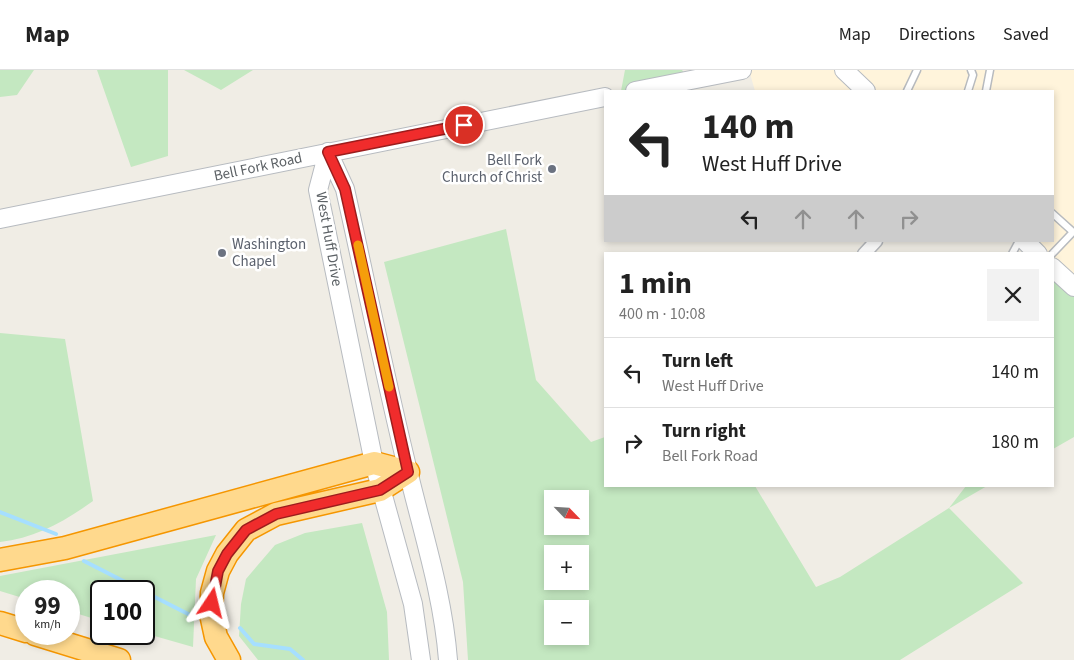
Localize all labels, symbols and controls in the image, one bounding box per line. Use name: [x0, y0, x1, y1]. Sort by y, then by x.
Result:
text: Map: [25, 17, 70, 52]
text: Map: [839, 22, 871, 47]
text: Directions: [899, 22, 975, 47]
text: Saved: [1003, 22, 1049, 47]
text: 140 m: [702, 102, 794, 152]
pin: [443, 104, 485, 146]
icon: left: [619, 110, 684, 175]
icon: arrive: [450, 111, 478, 139]
street label: Bell Fork Road: [212, 147, 304, 187]
text: West Huff Drive: [702, 148, 842, 180]
place label: Bell Fork Church of Christ: [442, 150, 543, 188]
marker: Bell Fork Church of Christ: [546, 163, 558, 175]
street label: West Huff Drive: [310, 190, 348, 288]
icon: left: [736, 205, 764, 233]
icon: ahead: [789, 205, 817, 233]
icon: ahead: [842, 205, 870, 233]
icon: right: [895, 205, 923, 233]
place label: Washington Chapel: [232, 234, 306, 272]
marker: Washington Chapel: [216, 247, 228, 259]
text: 1 min: [619, 262, 692, 305]
button: close: [987, 269, 1039, 321]
text: 400 m · 10:08: [619, 303, 706, 325]
text: Turn left: [662, 348, 733, 375]
icon: left: [619, 359, 647, 387]
text: 140 m: [991, 359, 1039, 386]
text: West Huff Drive: [662, 375, 764, 397]
text: Turn right: [662, 418, 746, 445]
icon: right: [619, 429, 647, 457]
text: 180 m: [991, 429, 1039, 456]
text: Bell Fork Road: [662, 445, 758, 467]
north arrow: [544, 490, 589, 535]
map controls: [544, 490, 589, 645]
button: +: [544, 545, 589, 590]
position arrow: [185, 576, 237, 628]
speed limit sign: 100: [90, 580, 155, 645]
text: 99: [34, 588, 61, 624]
button: −: [544, 600, 589, 645]
text: km/h: [34, 616, 61, 633]

